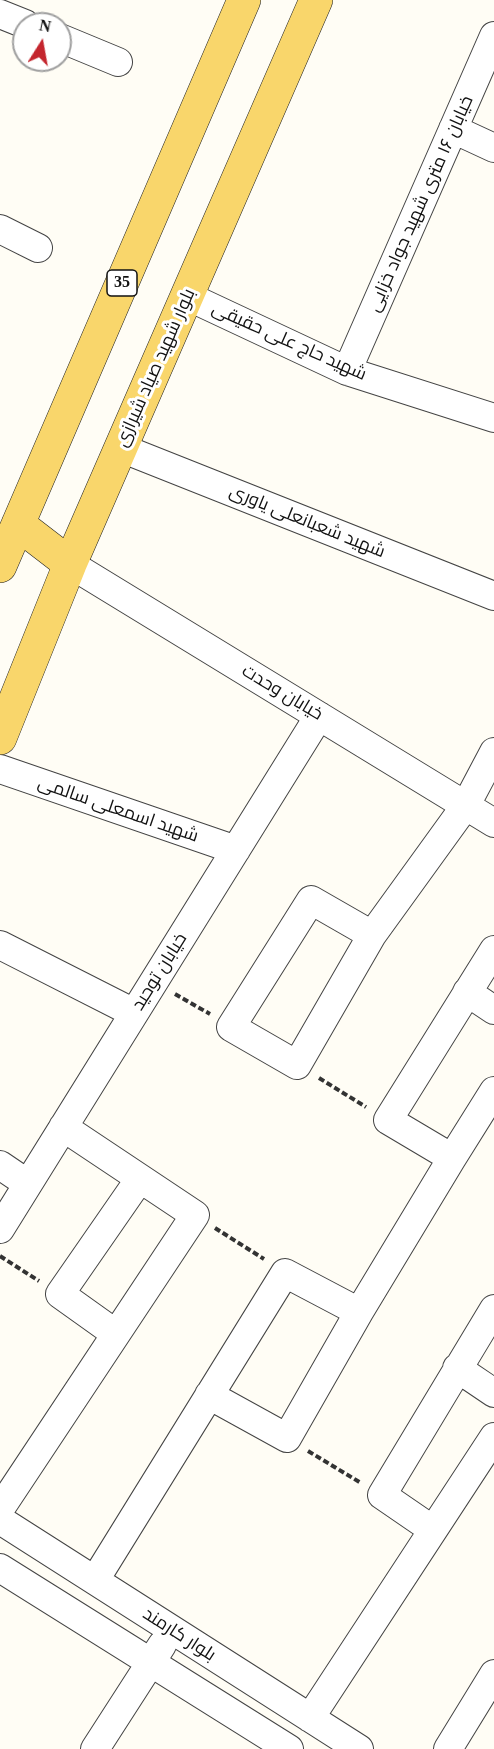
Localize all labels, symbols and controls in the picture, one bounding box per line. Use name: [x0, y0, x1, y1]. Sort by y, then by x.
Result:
north arrow: [12, 12, 72, 72]
text: N: [38, 16, 52, 35]
street label: خیابان ۱۶ متری شهید جواد خزایی: [363, 93, 479, 315]
road number: 35: [107, 270, 137, 296]
street label: بلوار شهید صیاد شیرازی: [111, 286, 201, 450]
street label: شهید حاج علی حقیقی: [208, 298, 370, 386]
street label: شهید شعبانعلی یاوری: [226, 481, 388, 563]
street label: خیابان وحدت: [238, 660, 326, 726]
street label: شهید اسمعلی سالمی: [35, 772, 201, 848]
street label: خیابان توحید: [128, 929, 192, 1015]
street label: بلوار کارمند: [138, 1603, 220, 1667]

